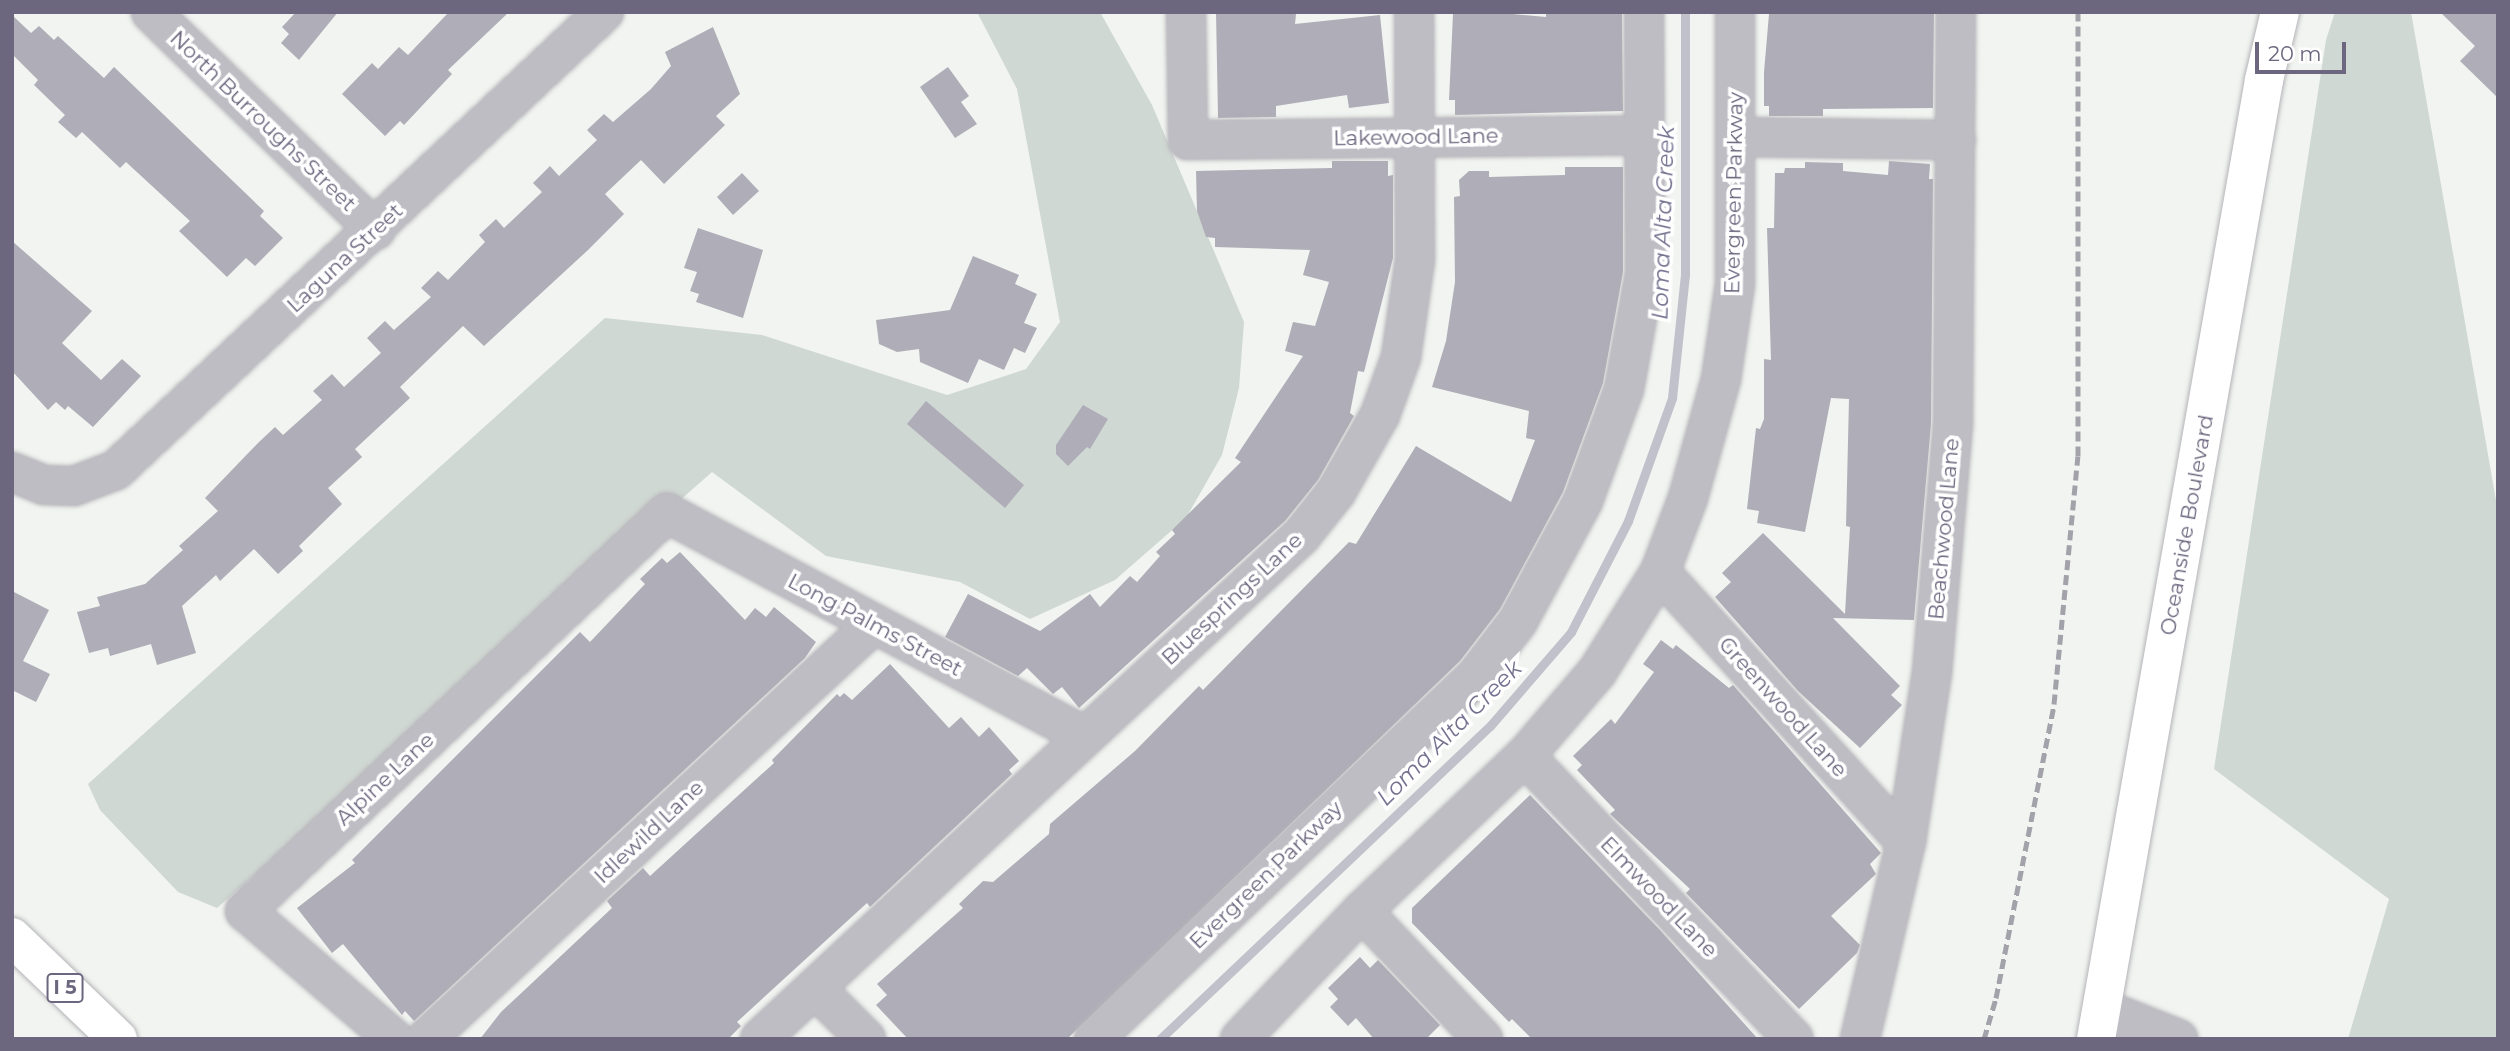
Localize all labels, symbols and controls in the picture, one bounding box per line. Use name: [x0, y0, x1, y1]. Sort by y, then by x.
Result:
street label: North Burroughs Street: [165, 26, 361, 216]
scale bar: [2258, 28, 2349, 72]
text: 20 m: [2268, 41, 2322, 66]
street label: Evergreen Parkway: [1720, 92, 1748, 294]
street label: Lakewood Lane: [1333, 123, 1499, 151]
water label: Loma Alta Creek: [1646, 126, 1680, 320]
street label: Laguna Street: [282, 198, 408, 318]
street label: Oceanside Boulevard: [2155, 413, 2219, 637]
street label: Beachwood Lane: [1924, 437, 1964, 621]
street label: Bluesprings Lane: [1157, 528, 1307, 670]
street label: Long Palms Street: [784, 568, 966, 682]
street label: Greenwood Lane: [1714, 632, 1852, 782]
water label: Loma Alta Creek: [1371, 655, 1527, 811]
street label: Alpine Lane: [331, 727, 439, 831]
street label: Idlewild Lane: [589, 775, 709, 889]
street label: Evergreen Parkway: [1185, 796, 1347, 954]
street label: Elmwood Lane: [1595, 832, 1723, 962]
road number: I 5: [46, 972, 84, 1004]

